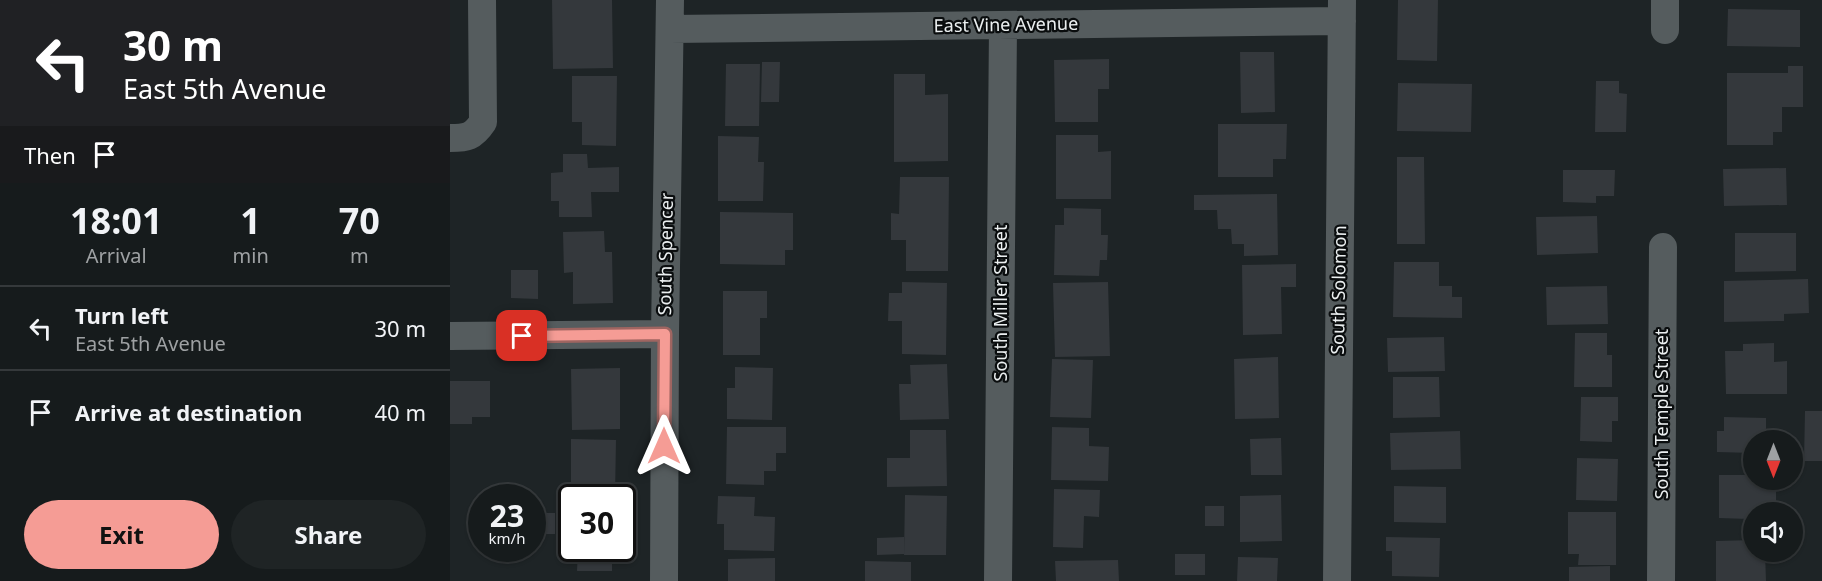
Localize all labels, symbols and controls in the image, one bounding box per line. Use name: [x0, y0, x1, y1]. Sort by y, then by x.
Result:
street label: East Vine Avenue: [934, 11, 1078, 37]
text: 30 m: [123, 16, 223, 73]
icon: left: [24, 24, 102, 102]
text: East 5th Avenue: [123, 70, 327, 107]
icon: arrive: [88, 138, 121, 171]
text: Then: [24, 140, 76, 170]
street label: South Spencer: [652, 192, 678, 316]
text: 18:01: [70, 196, 163, 245]
text: 1: [240, 196, 261, 245]
text: 70: [339, 196, 380, 245]
street label: South Miller Street: [988, 224, 1012, 381]
street label: South Solomon: [1325, 225, 1351, 355]
text: Arrival: [86, 242, 147, 269]
text: min: [233, 242, 269, 269]
text: m: [350, 242, 369, 269]
text: Turn left: [75, 300, 169, 330]
pin: [496, 310, 547, 361]
icon: left: [24, 312, 57, 345]
text: 30 m: [375, 313, 426, 343]
icon: arrive: [505, 319, 538, 352]
street label: South Temple Street: [1649, 328, 1673, 499]
text: East 5th Avenue: [75, 330, 226, 357]
icon: arrive: [24, 396, 57, 429]
text: Arrive at destination: [75, 397, 302, 427]
text: 40 m: [375, 397, 426, 427]
position arrow: [632, 414, 696, 478]
north arrow: [1743, 430, 1803, 490]
map controls: [1743, 430, 1803, 562]
speed limit sign: 30: [558, 484, 636, 562]
text: 23: [490, 495, 524, 536]
button: Exit: [24, 500, 219, 569]
button: Share: [231, 500, 426, 569]
button: sound: [1743, 502, 1803, 562]
text: km/h: [489, 528, 525, 548]

